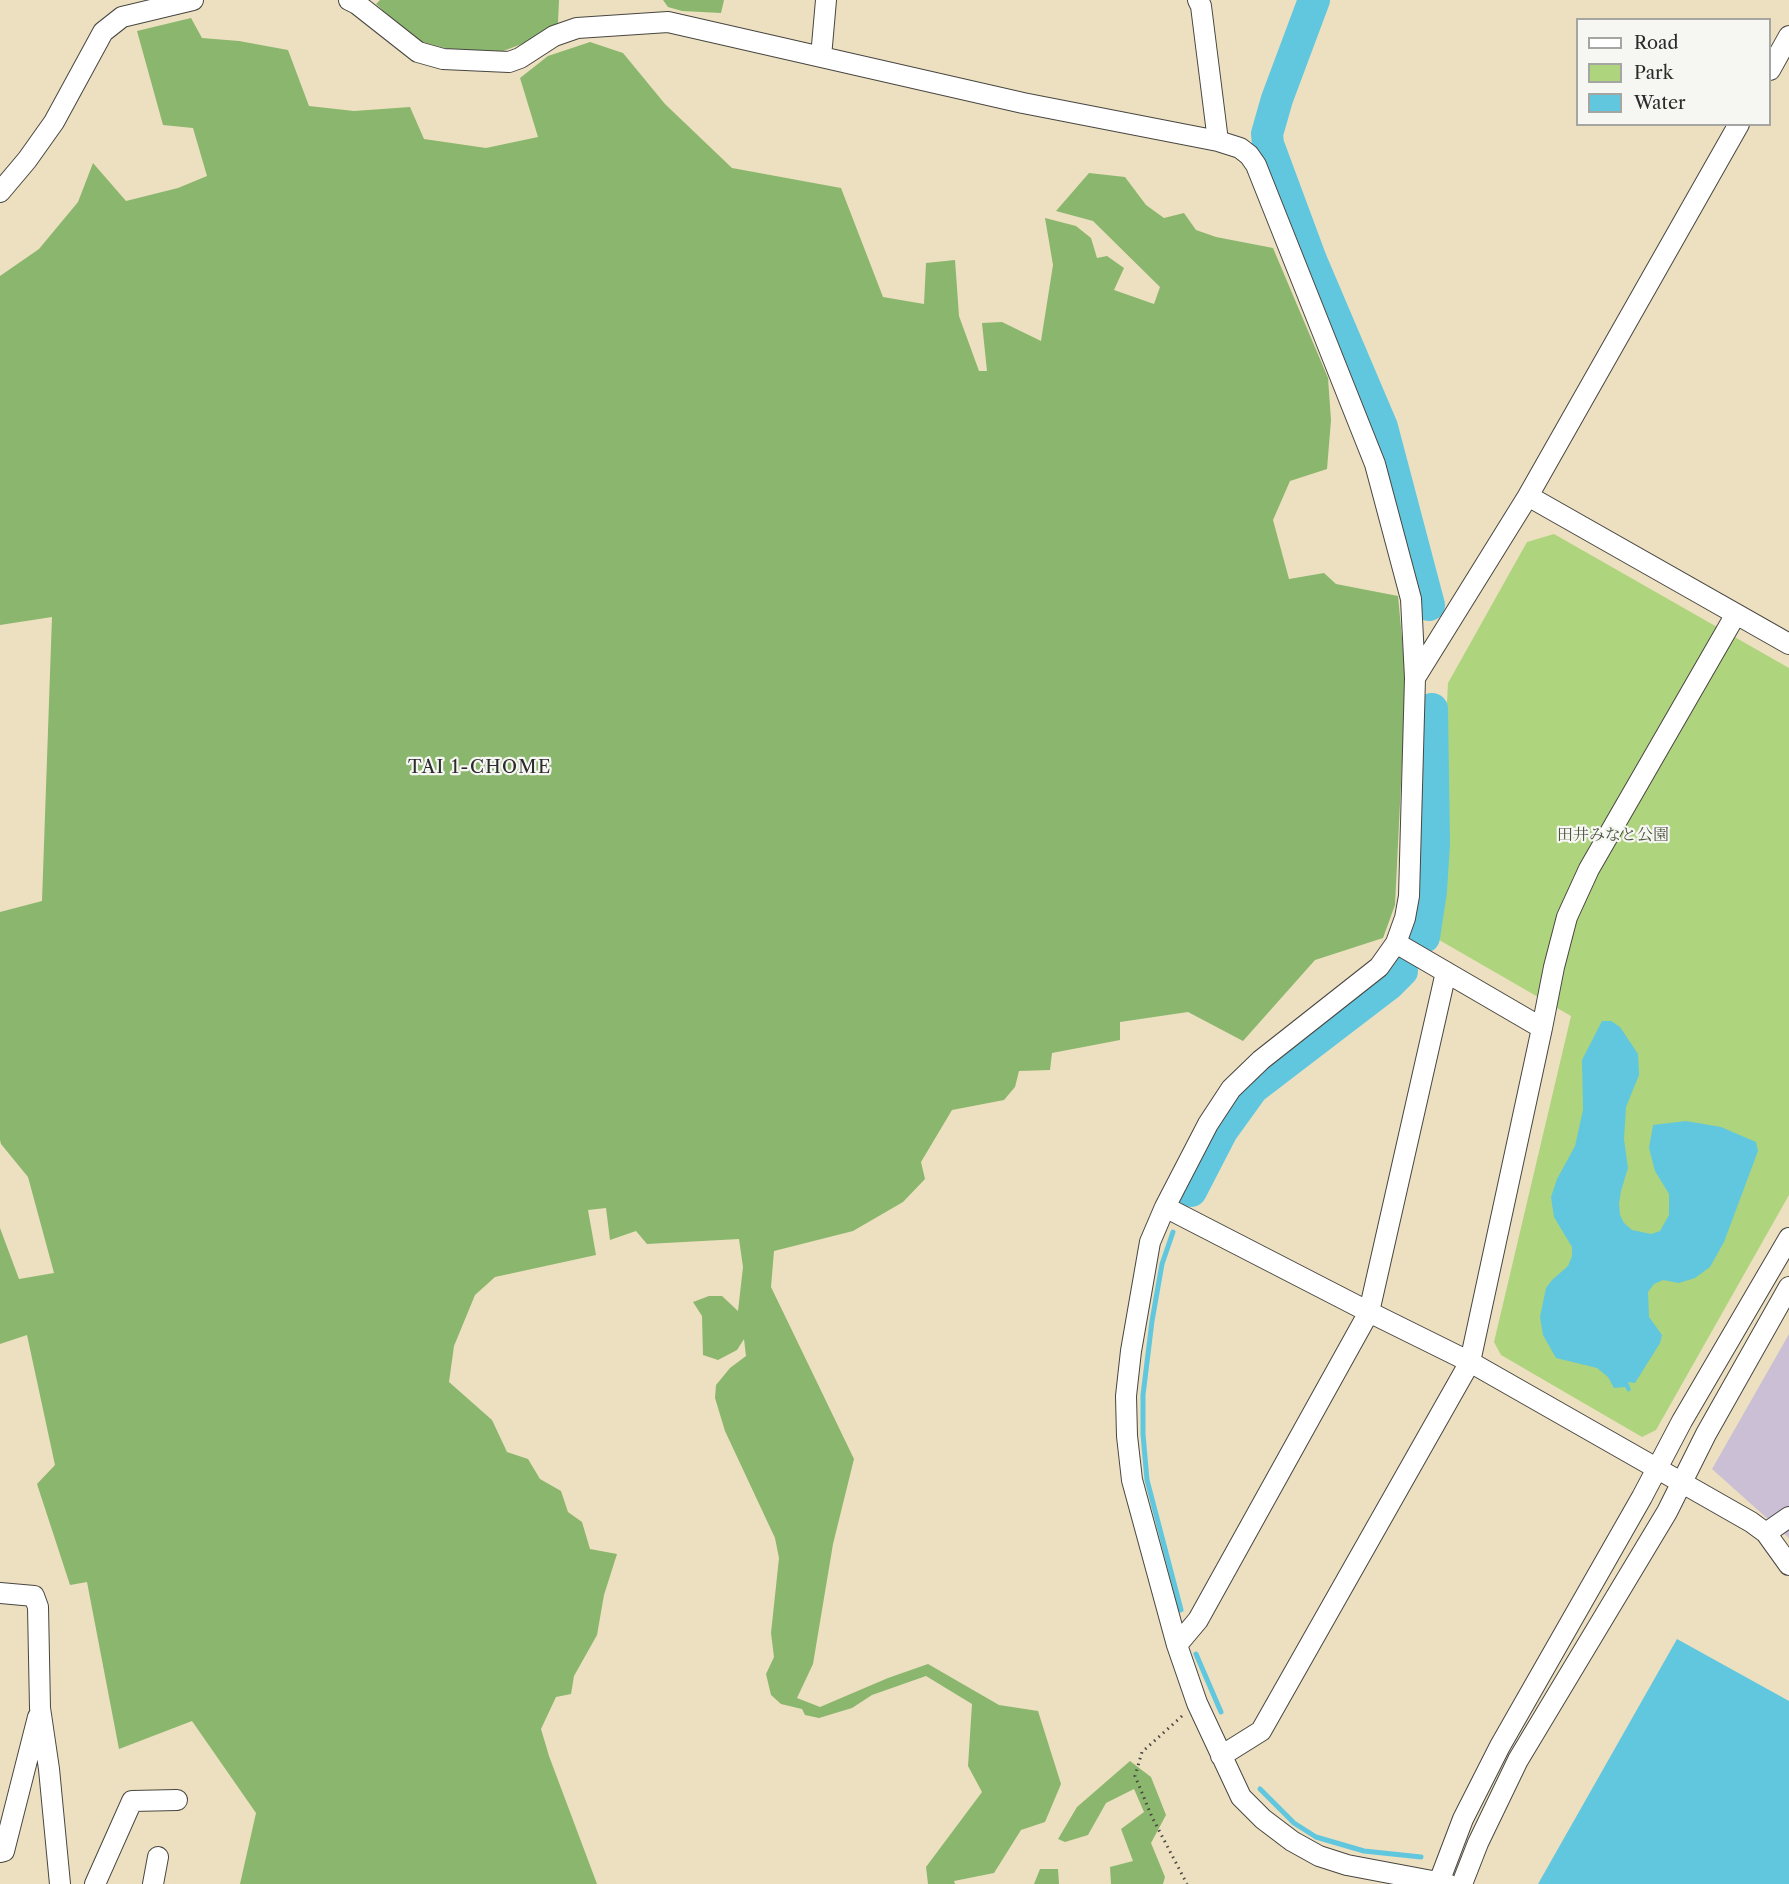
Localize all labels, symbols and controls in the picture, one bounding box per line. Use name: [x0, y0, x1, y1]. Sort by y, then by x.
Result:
legend: [1576, 18, 1771, 126]
text: Road: [1634, 32, 1679, 54]
text: Park: [1634, 62, 1673, 84]
text: Water: [1634, 92, 1686, 114]
district label: TAI 1-CHOME: [408, 757, 552, 779]
park label: 田井みなと公園: [1557, 825, 1669, 845]

